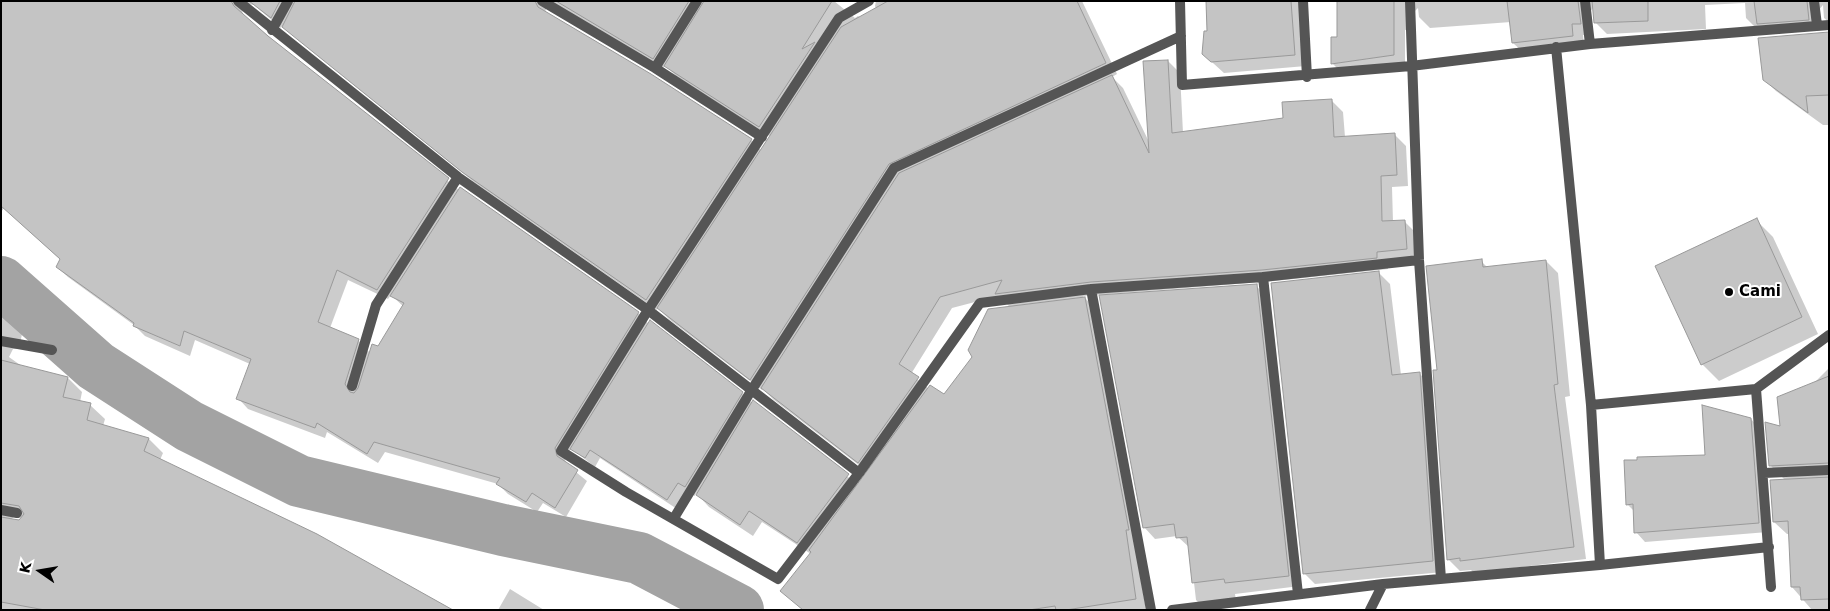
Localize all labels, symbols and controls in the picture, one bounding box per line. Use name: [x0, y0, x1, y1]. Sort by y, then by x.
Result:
place label: Cami: [1739, 283, 1781, 301]
marker: Cami: [1723, 286, 1735, 298]
north arrow: [15, 546, 65, 596]
text: K: [16, 561, 34, 575]

